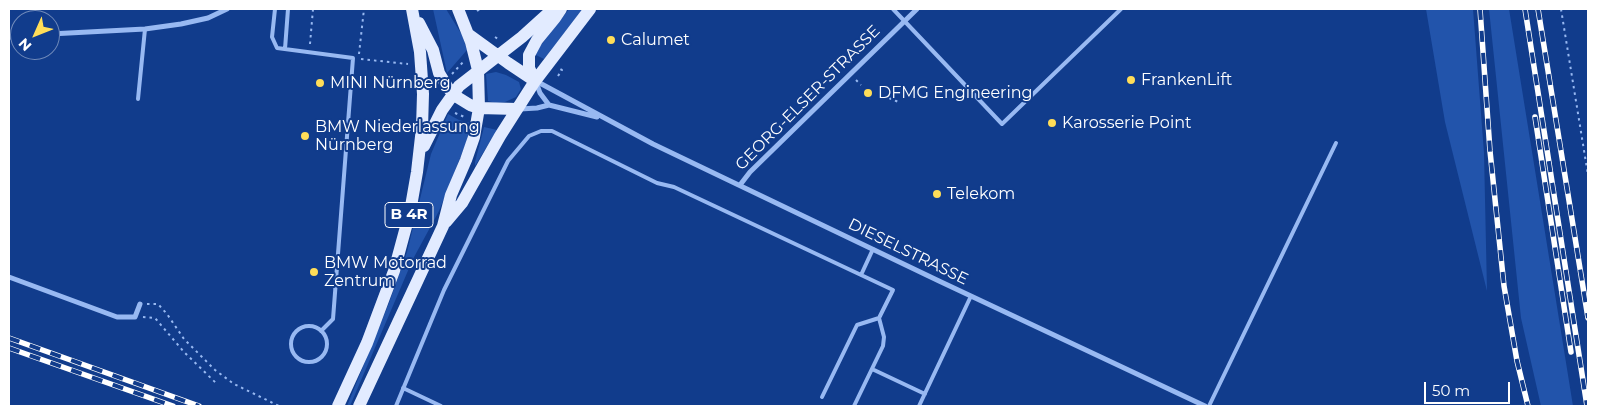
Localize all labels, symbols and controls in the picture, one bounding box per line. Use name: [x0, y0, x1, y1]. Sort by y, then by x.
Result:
north arrow: [10, 10, 60, 60]
street label: GEORG-ELSER-STRASSE: [732, 22, 884, 174]
place label: Calumet: [621, 30, 690, 50]
text: N: [15, 34, 35, 55]
marker: Calumet: [605, 34, 617, 46]
place label: FrankenLift: [1141, 70, 1232, 90]
place label: MINI Nürnberg: [330, 73, 451, 93]
marker: FrankenLift: [1125, 74, 1137, 86]
marker: MINI Nürnberg: [314, 77, 326, 89]
place label: DFMG Engineering: [878, 83, 1032, 103]
marker: DFMG Engineering: [862, 87, 874, 99]
place label: Karosserie Point: [1062, 113, 1192, 133]
place label: BMW Niederlassung Nürnberg: [315, 117, 480, 155]
marker: Karosserie Point: [1046, 117, 1058, 129]
marker: BMW Niederlassung Nürnberg: [299, 130, 311, 142]
place label: Telekom: [947, 184, 1015, 204]
marker: Telekom: [931, 188, 943, 200]
road number: B 4R: [385, 202, 433, 228]
street label: DIESELSTRASSE: [845, 215, 971, 289]
place label: BMW Motorrad Zentrum: [324, 253, 447, 291]
marker: BMW Motorrad Zentrum: [308, 266, 320, 278]
scale bar: [1427, 372, 1513, 404]
text: 50 m: [1432, 381, 1470, 400]

